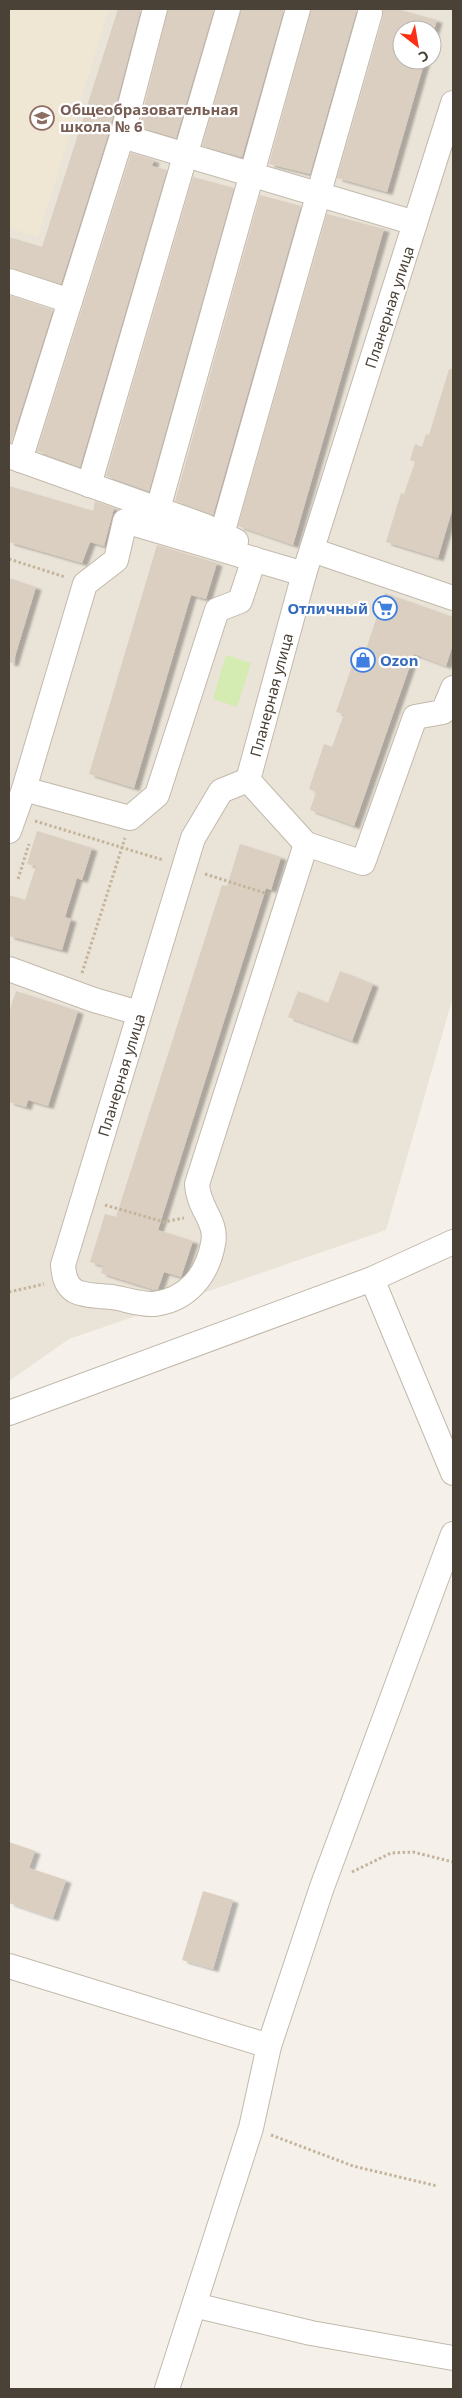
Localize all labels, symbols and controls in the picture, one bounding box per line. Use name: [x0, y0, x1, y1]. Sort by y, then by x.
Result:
north arrow: [392, 20, 442, 70]
text: С: [415, 46, 433, 67]
place label: Общеобразовательная школа № 6: [60, 99, 238, 136]
school or university icon: Общеобразовательная школа № 6: [29, 105, 55, 131]
street label: Планерная улица: [360, 243, 418, 371]
supermarket icon: Отличный: [372, 595, 398, 621]
place label: Отличный: [287, 598, 368, 618]
street label: Планерная улица: [245, 631, 297, 759]
shop icon: Ozon: [350, 647, 376, 673]
place label: Ozon: [380, 650, 418, 670]
street label: Планерная улица: [93, 1011, 149, 1139]

